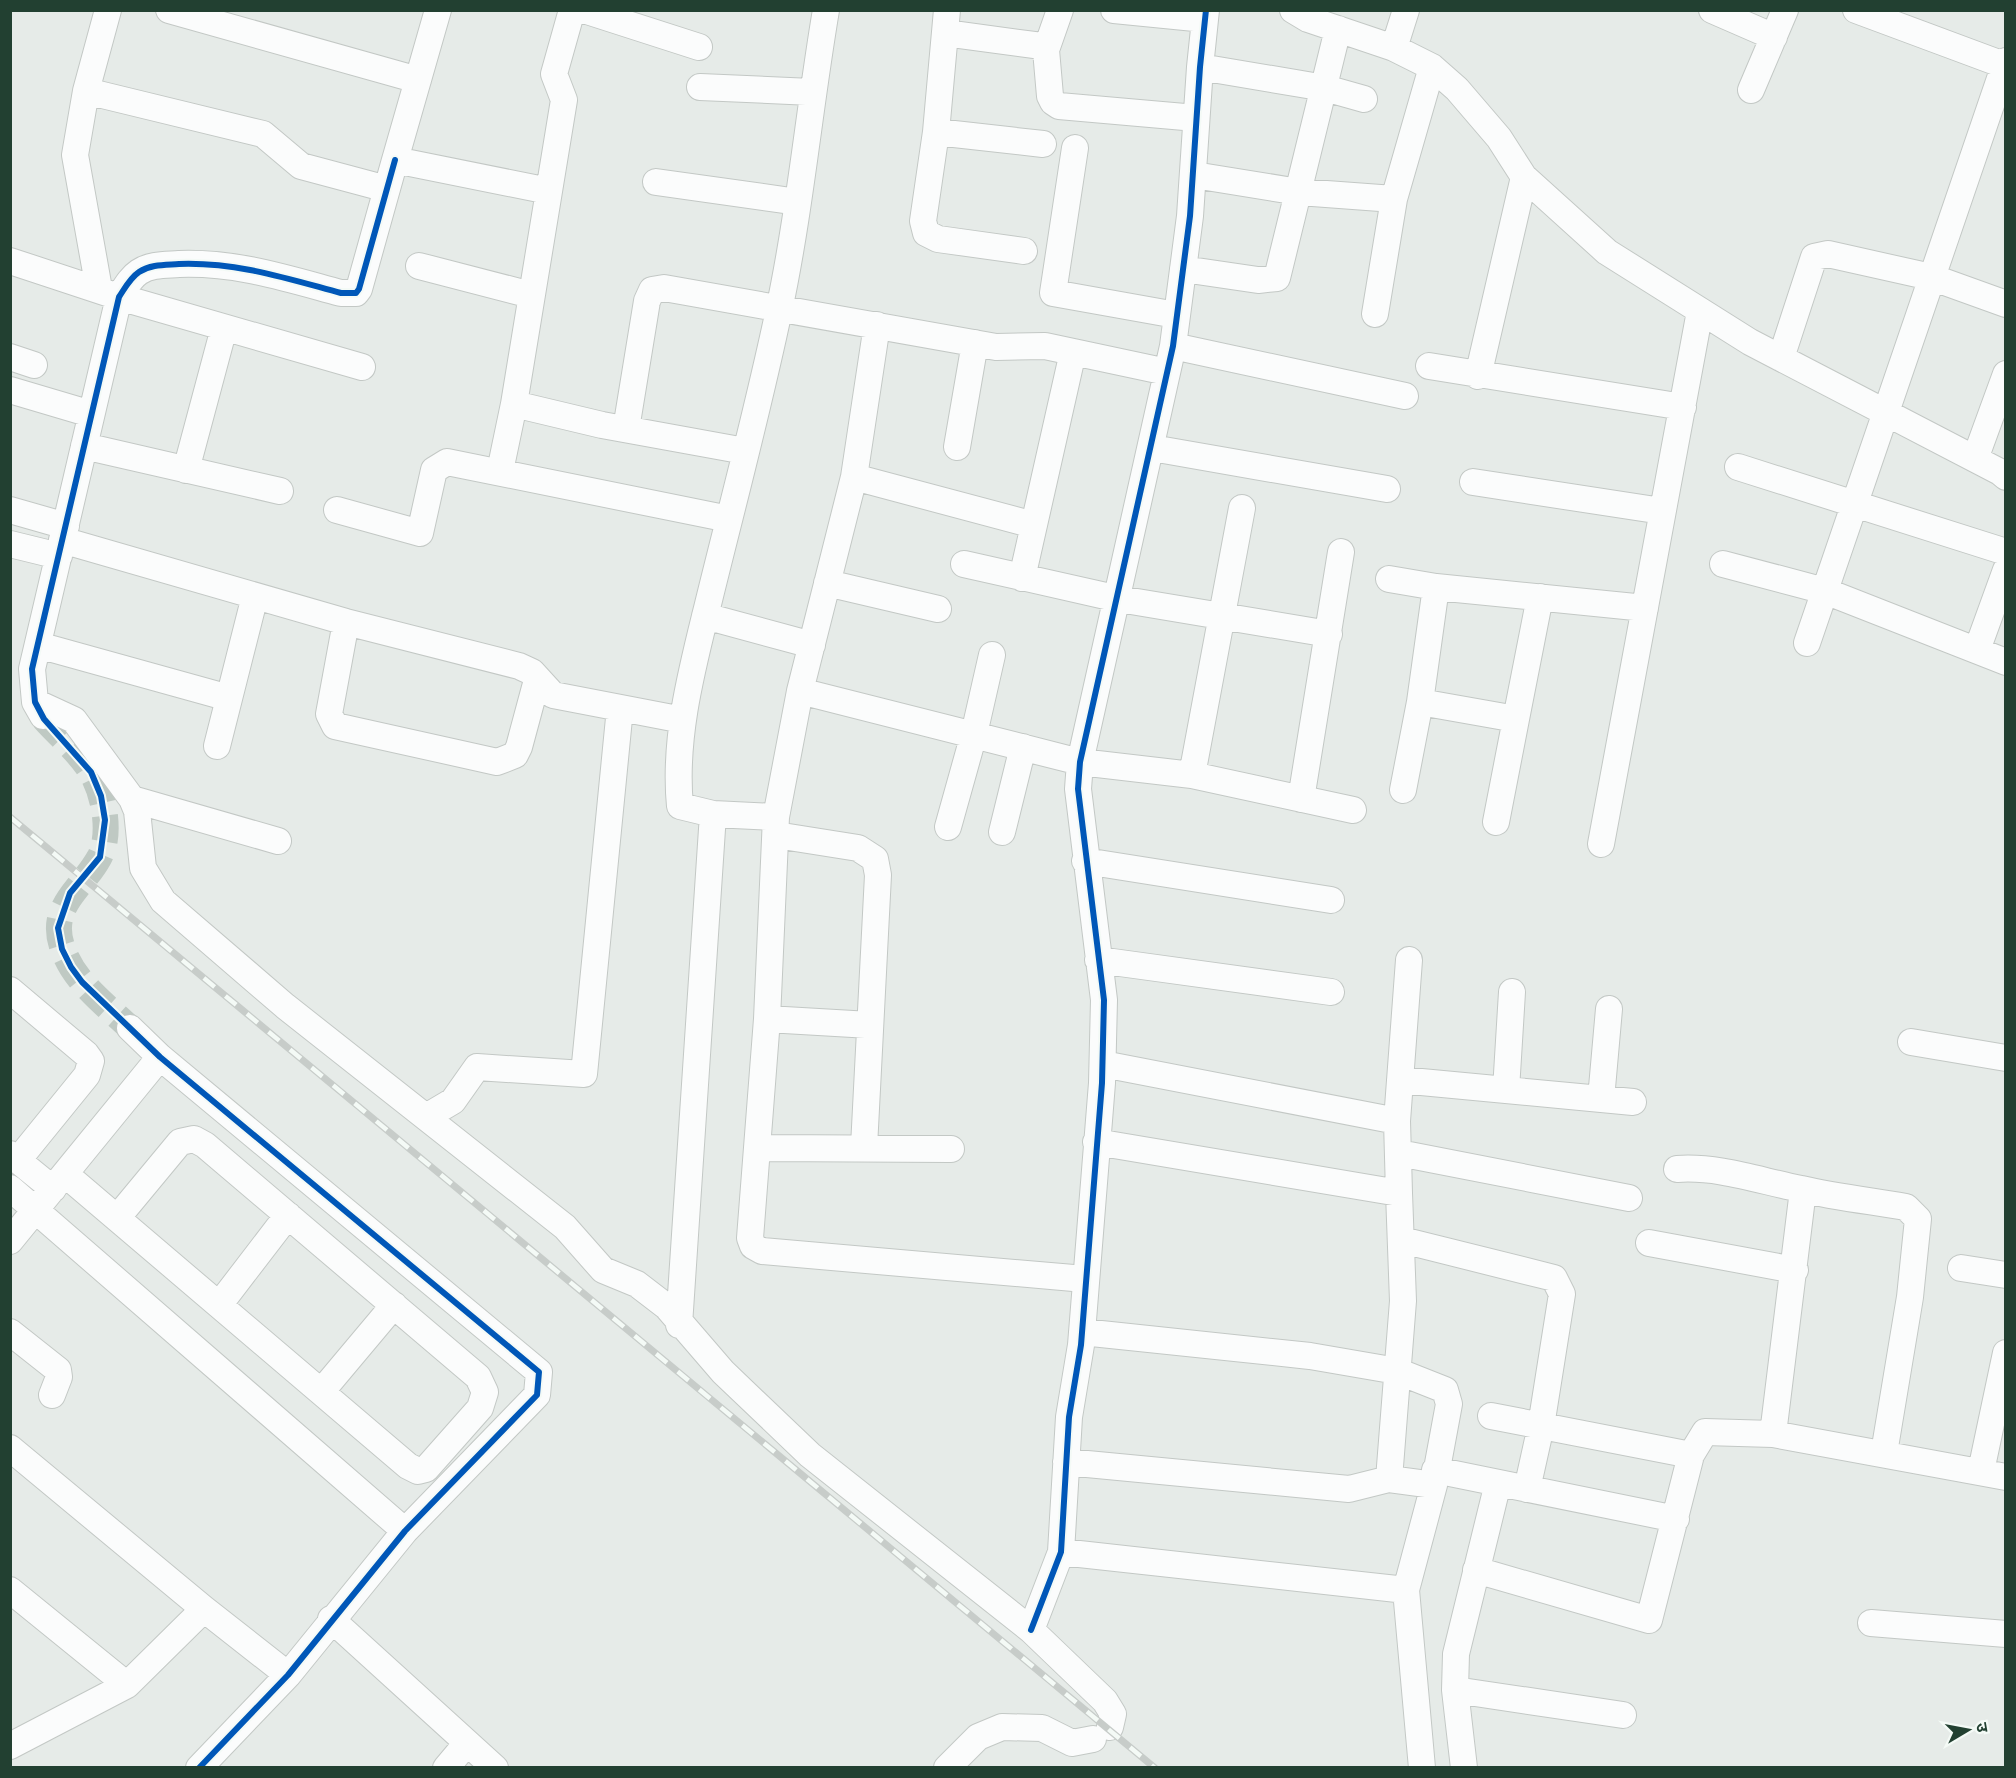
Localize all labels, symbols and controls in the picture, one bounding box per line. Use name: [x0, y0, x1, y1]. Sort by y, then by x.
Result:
north arrow: [1938, 1700, 1998, 1760]
text: उ: [1972, 1721, 1993, 1734]

